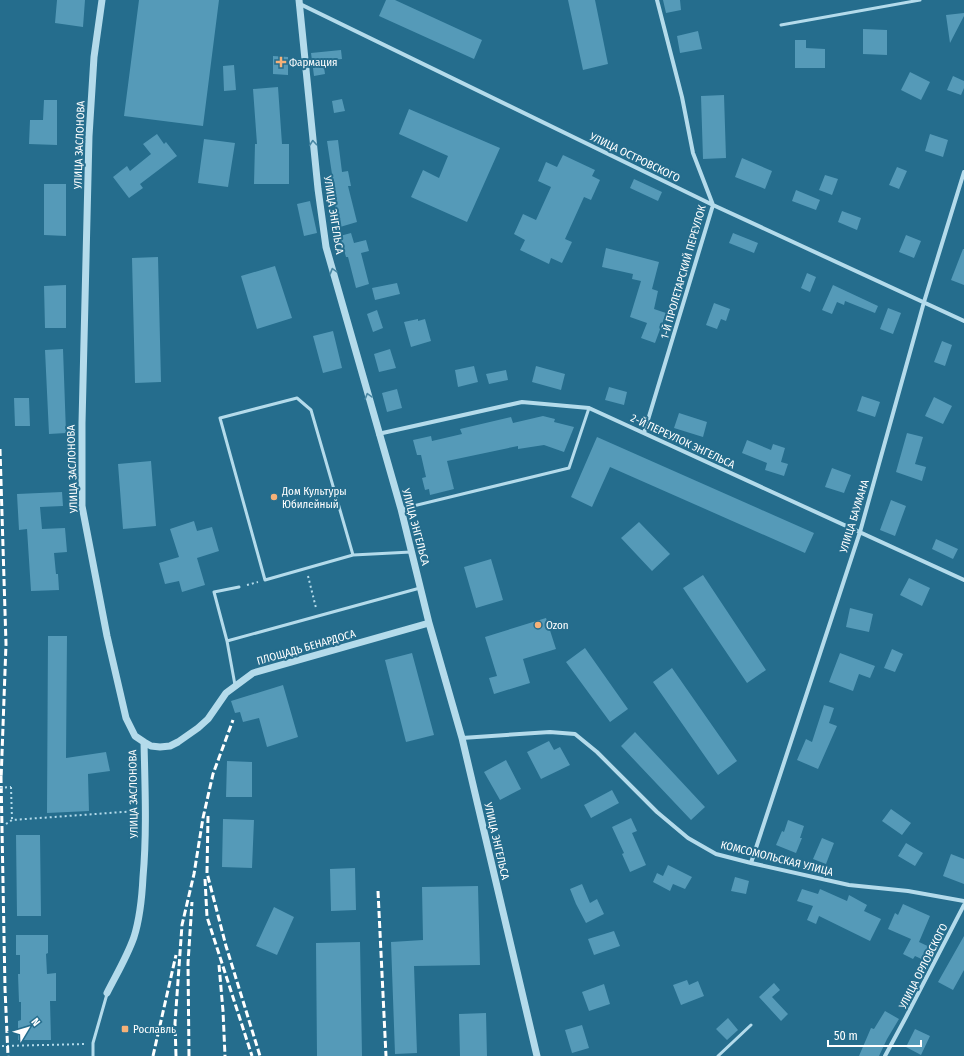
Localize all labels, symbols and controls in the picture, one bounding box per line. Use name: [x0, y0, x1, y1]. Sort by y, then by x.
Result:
place label: Фармация: [289, 56, 338, 69]
marker: Фармация: [276, 57, 286, 67]
street label: УЛИЦА ЗАСЛОНОВА: [71, 100, 88, 190]
street label: УЛИЦА ОСТРОВСКОГО: [587, 129, 682, 185]
one-way arrow: [309, 140, 318, 146]
street label: УЛИЦА ЭНГЕЛЬСА: [321, 174, 346, 255]
street label: 1-Й ПРОЛЕТАРСКИЙ ПЕРЕУЛОК: [658, 203, 709, 341]
one-way arrow: [329, 268, 338, 275]
one-way arrow: [364, 393, 373, 400]
street label: 2-Й ПЕРЕУЛОК ЭНГЕЛЬСА: [629, 412, 737, 471]
street label: УЛИЦА ЗАСЛОНОВА: [64, 424, 81, 514]
street label: УЛИЦА БАУМАНА: [837, 478, 872, 555]
place label: Дом Культуры Юбилейный: [281, 485, 347, 511]
street label: УЛИЦА ЭНГЕЛЬСА: [399, 486, 432, 567]
marker: Дом Культуры Юбилейный: [269, 492, 279, 502]
place label: Ozon: [546, 619, 569, 632]
marker: Ozon: [533, 620, 543, 630]
street label: ПЛОЩАДЬ БЕНАРДОСА: [255, 627, 357, 668]
street label: УЛИЦА ЗАСЛОНОВА: [126, 749, 141, 839]
street label: УЛИЦА ЭНГЕЛЬСА: [481, 800, 512, 881]
street label: КОМСОМОЛЬСКАЯ УЛИЦА: [719, 838, 835, 879]
street label: УЛИЦА ОРЛОВСКОГО: [896, 921, 951, 1012]
north arrow: [8, 1008, 48, 1048]
text: N: [28, 1016, 43, 1029]
scale bar: [828, 1022, 921, 1048]
place label: Рославль: [133, 1023, 176, 1036]
marker: Рославль: [120, 1024, 130, 1034]
text: 50 m: [834, 1029, 858, 1043]

